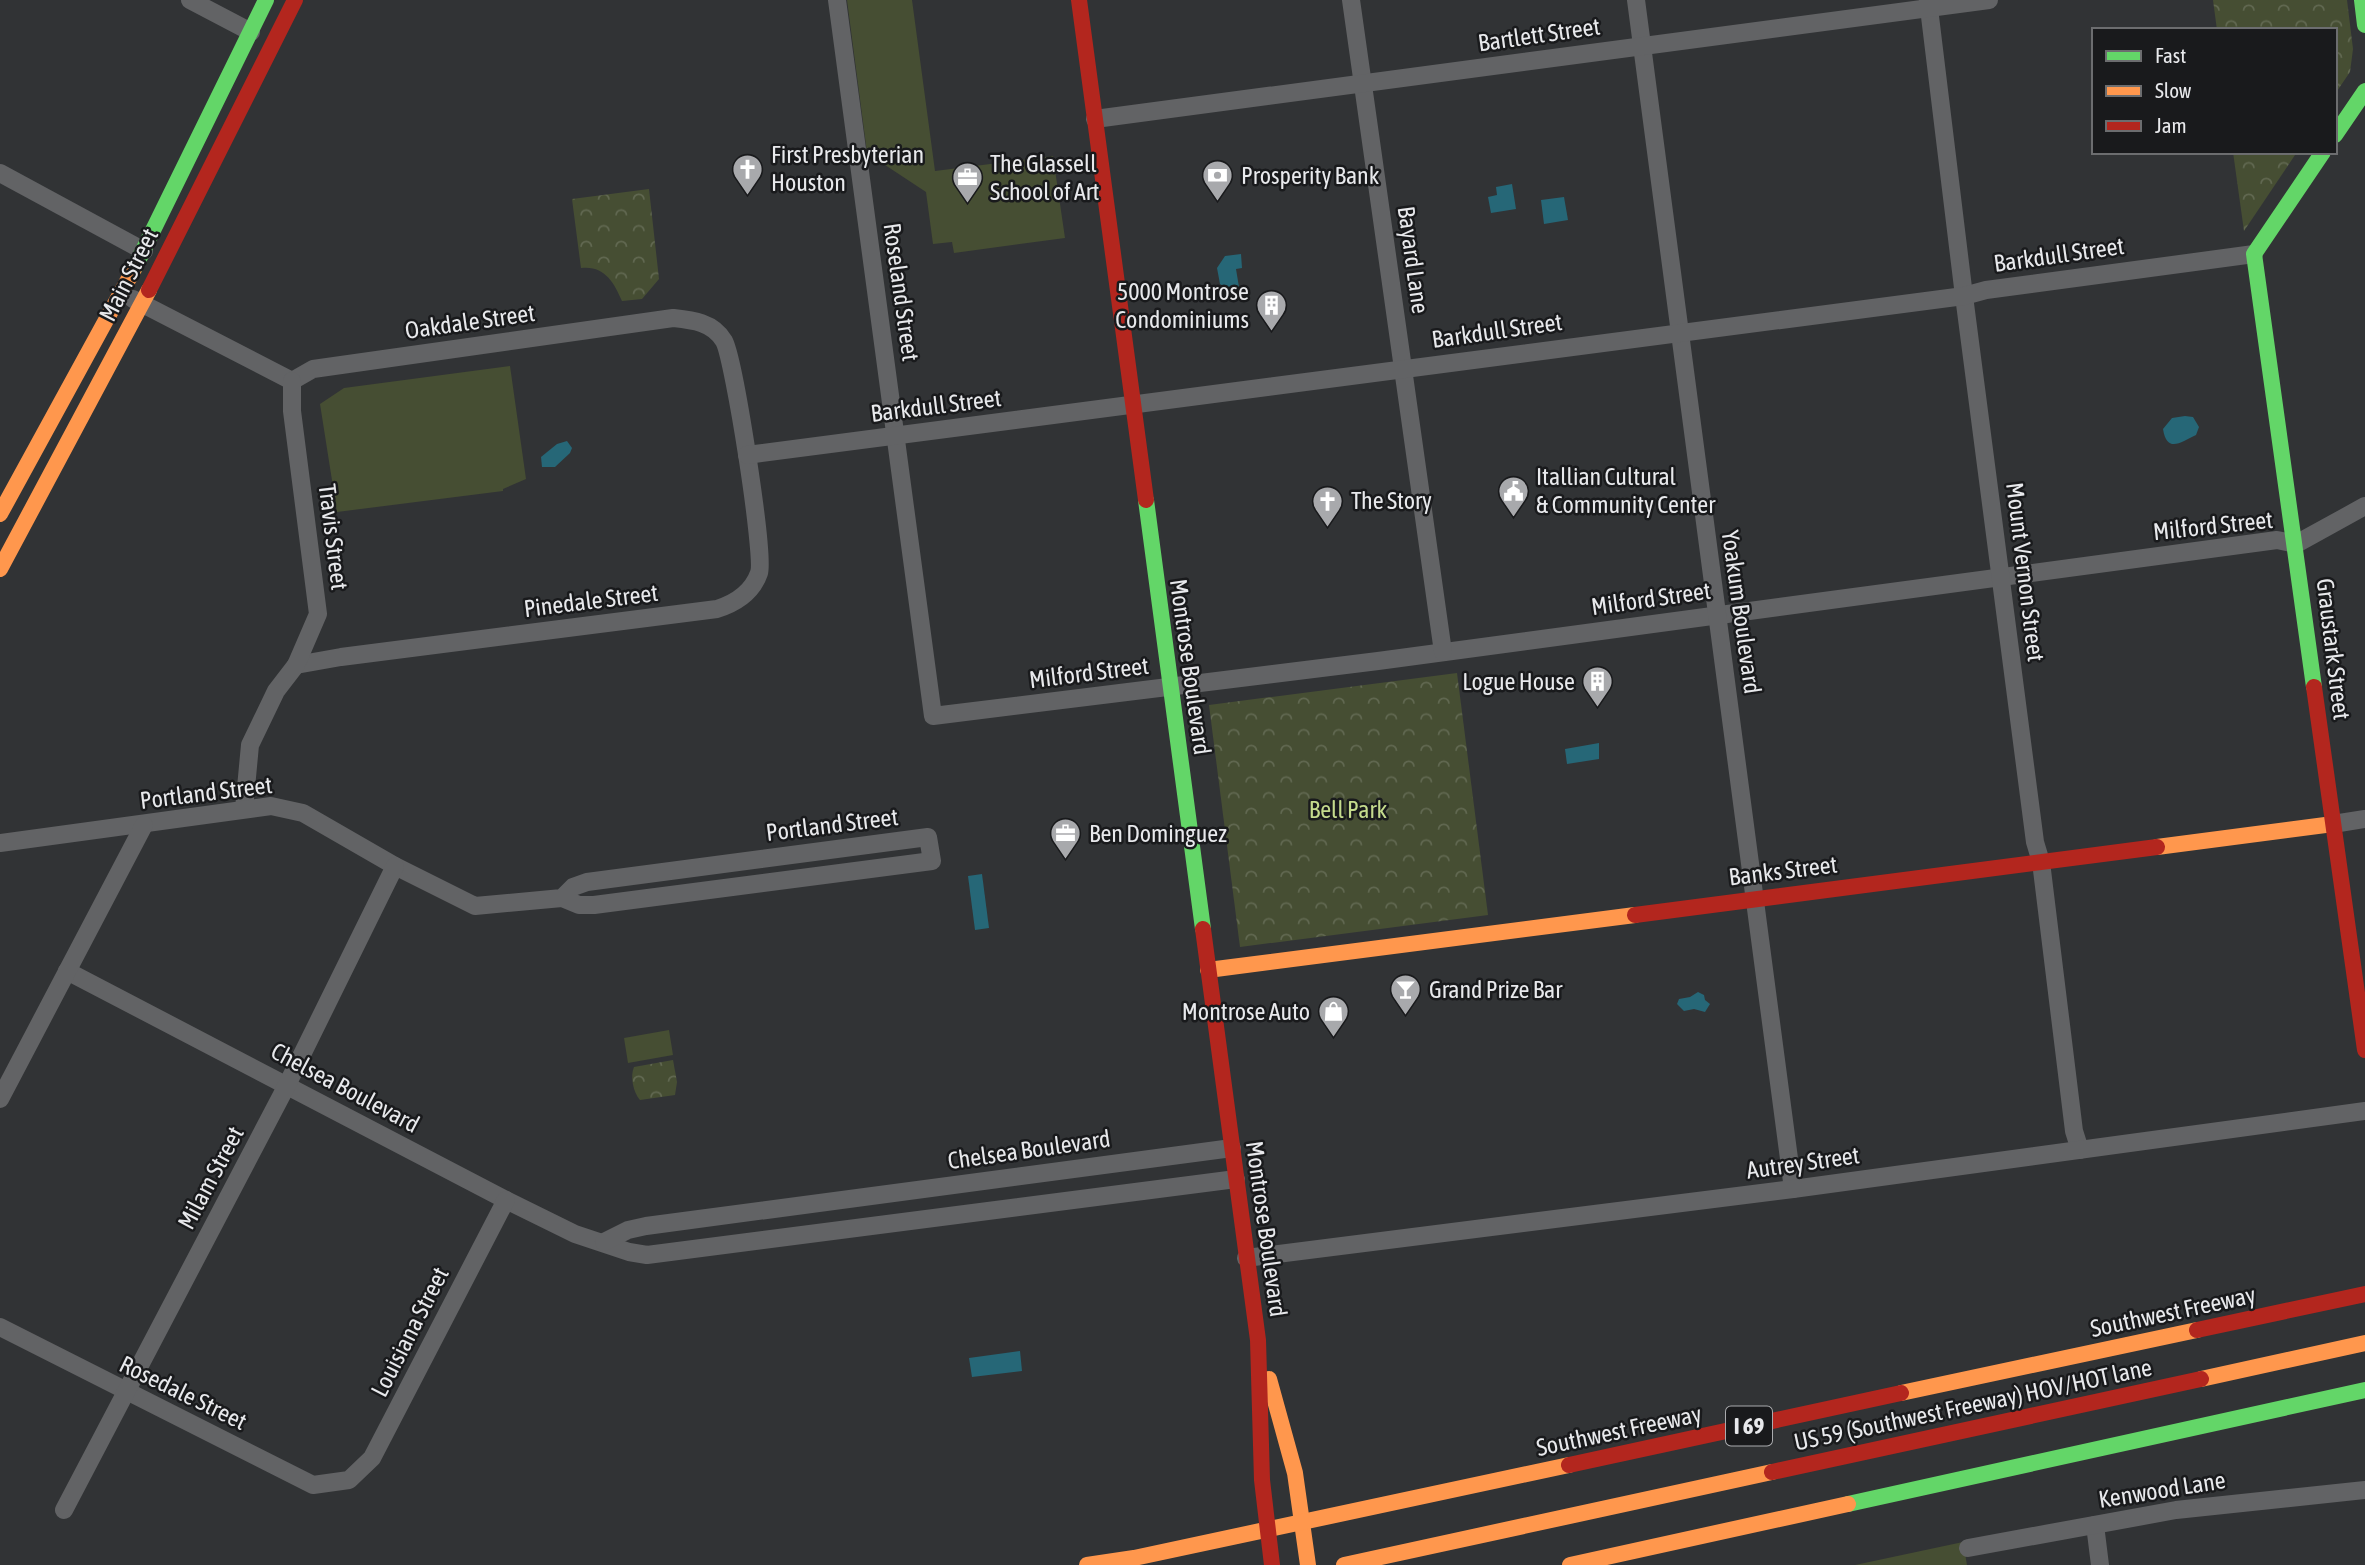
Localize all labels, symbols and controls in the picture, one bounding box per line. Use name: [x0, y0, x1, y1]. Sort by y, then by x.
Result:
street label: Bartlett Street: [1476, 13, 1602, 56]
legend: [2092, 28, 2337, 154]
text: Fast: [2155, 43, 2186, 67]
text: Slow: [2155, 78, 2192, 102]
text: Jam: [2155, 113, 2187, 137]
place label: First Presbyterian Houston: [771, 141, 924, 196]
place label: The Glassell School of Art: [990, 150, 1100, 205]
church icon: First Presbyterian Houston: [731, 152, 765, 196]
bank icon: Prosperity Bank: [1201, 159, 1235, 203]
office icon: The Glassell School of Art: [950, 161, 984, 205]
place label: Prosperity Bank: [1241, 162, 1380, 189]
street label: Bayard Lane: [1393, 205, 1434, 315]
street label: Roseland Street: [878, 221, 925, 363]
street label: Main Street: [94, 224, 163, 326]
street label: Barkdull Street: [1992, 232, 2126, 277]
place label: 5000 Montrose Condominiums: [1115, 278, 1249, 333]
building icon: 5000 Montrose Condominiums: [1255, 289, 1289, 333]
street label: Oakdale Street: [403, 299, 537, 344]
street label: Barkdull Street: [1430, 308, 1564, 353]
street label: Barkdull Street: [869, 384, 1003, 427]
place label: Itallian Cultural & Community Center: [1536, 463, 1716, 518]
public building icon: Itallian Cultural & Community Center: [1496, 474, 1530, 518]
street label: Mount Vernon Street: [2001, 481, 2050, 663]
street label: Travis Street: [314, 482, 353, 592]
church icon: The Story: [1311, 484, 1345, 528]
place label: The Story: [1351, 487, 1432, 514]
street label: Milford Street: [2152, 506, 2274, 545]
street label: Yoakum Boulevard: [1717, 529, 1766, 695]
street label: Montrose Boulevard: [1165, 577, 1216, 757]
street label: Milford Street: [1590, 577, 1712, 620]
street label: Graustark Street: [2311, 577, 2356, 721]
street label: Pinedale Street: [522, 579, 660, 622]
street label: Milford Street: [1028, 652, 1150, 693]
building icon: Logue House: [1581, 665, 1615, 709]
place label: Logue House: [1462, 668, 1575, 695]
street label: Portland Street: [138, 771, 274, 814]
park label: Bell Park: [1309, 796, 1388, 823]
street label: Portland Street: [764, 803, 900, 846]
office icon: Ben Dominguez: [1049, 817, 1083, 861]
place label: Ben Dominguez: [1089, 820, 1227, 847]
street label: Banks Street: [1727, 850, 1839, 891]
bar icon: Grand Prize Bar: [1389, 973, 1423, 1017]
place label: Grand Prize Bar: [1429, 976, 1563, 1003]
shop icon: Montrose Auto: [1316, 995, 1350, 1039]
place label: Montrose Auto: [1182, 998, 1310, 1025]
street label: Chelsea Boulevard: [267, 1037, 424, 1138]
street label: Milam Street: [172, 1122, 249, 1234]
street label: Chelsea Boulevard: [946, 1125, 1112, 1174]
street label: Montrose Boulevard: [1241, 1139, 1292, 1319]
street label: Autrey Street: [1745, 1141, 1861, 1184]
street label: Louisiana Street: [365, 1262, 454, 1401]
street label: Southwest Freeway: [2088, 1281, 2258, 1342]
street label: Rosedale Street: [115, 1350, 251, 1435]
street label: US 59 (Southwest Freeway) HOV/HOT lane: [1792, 1353, 2154, 1456]
street label: Southwest Freeway: [1534, 1400, 1704, 1461]
road number: I 69: [1726, 1406, 1772, 1446]
street label: Kenwood Lane: [2097, 1466, 2227, 1513]

